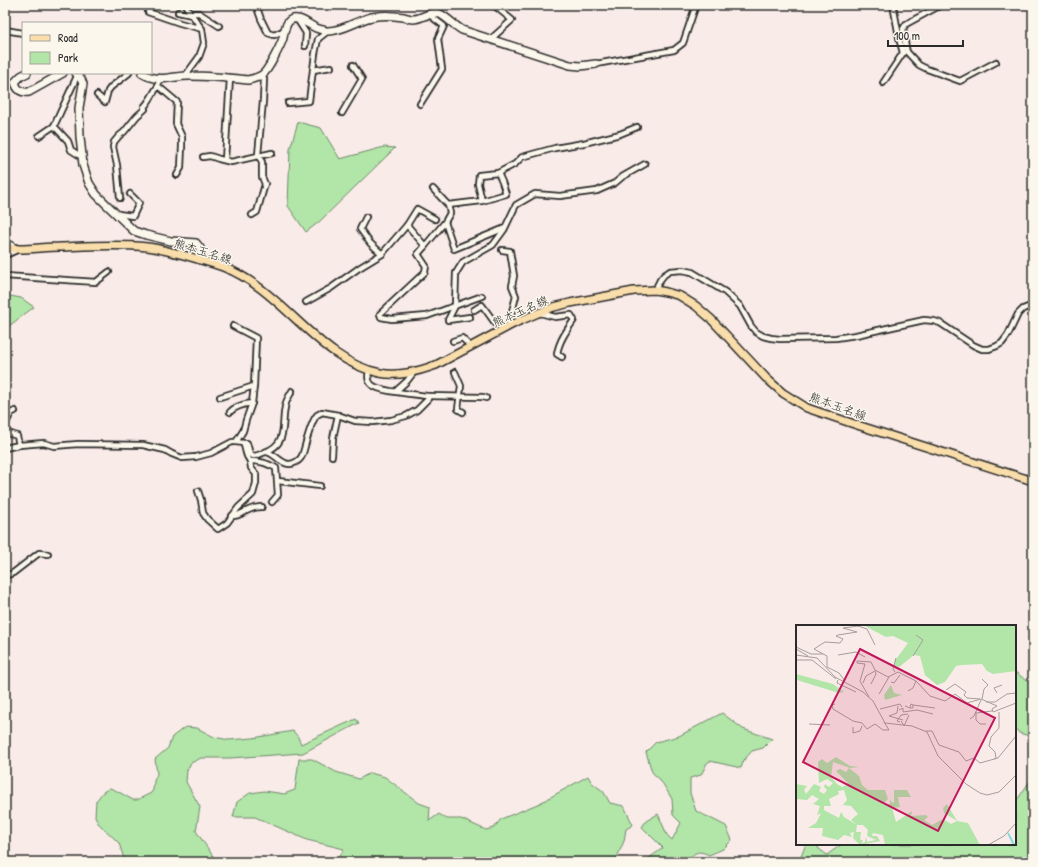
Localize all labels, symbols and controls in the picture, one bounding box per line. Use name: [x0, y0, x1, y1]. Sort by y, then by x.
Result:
legend: [22, 22, 152, 74]
scale bar: [888, 22, 963, 48]
text: 100 m: [894, 27, 920, 44]
text: Road: [58, 29, 78, 46]
text: Park: [58, 49, 78, 66]
street label: 熊本玉名線: [172, 234, 234, 268]
street label: 熊本玉名線: [489, 291, 551, 331]
street label: 熊本玉名線: [807, 388, 869, 424]
inset map: [796, 625, 1016, 845]

